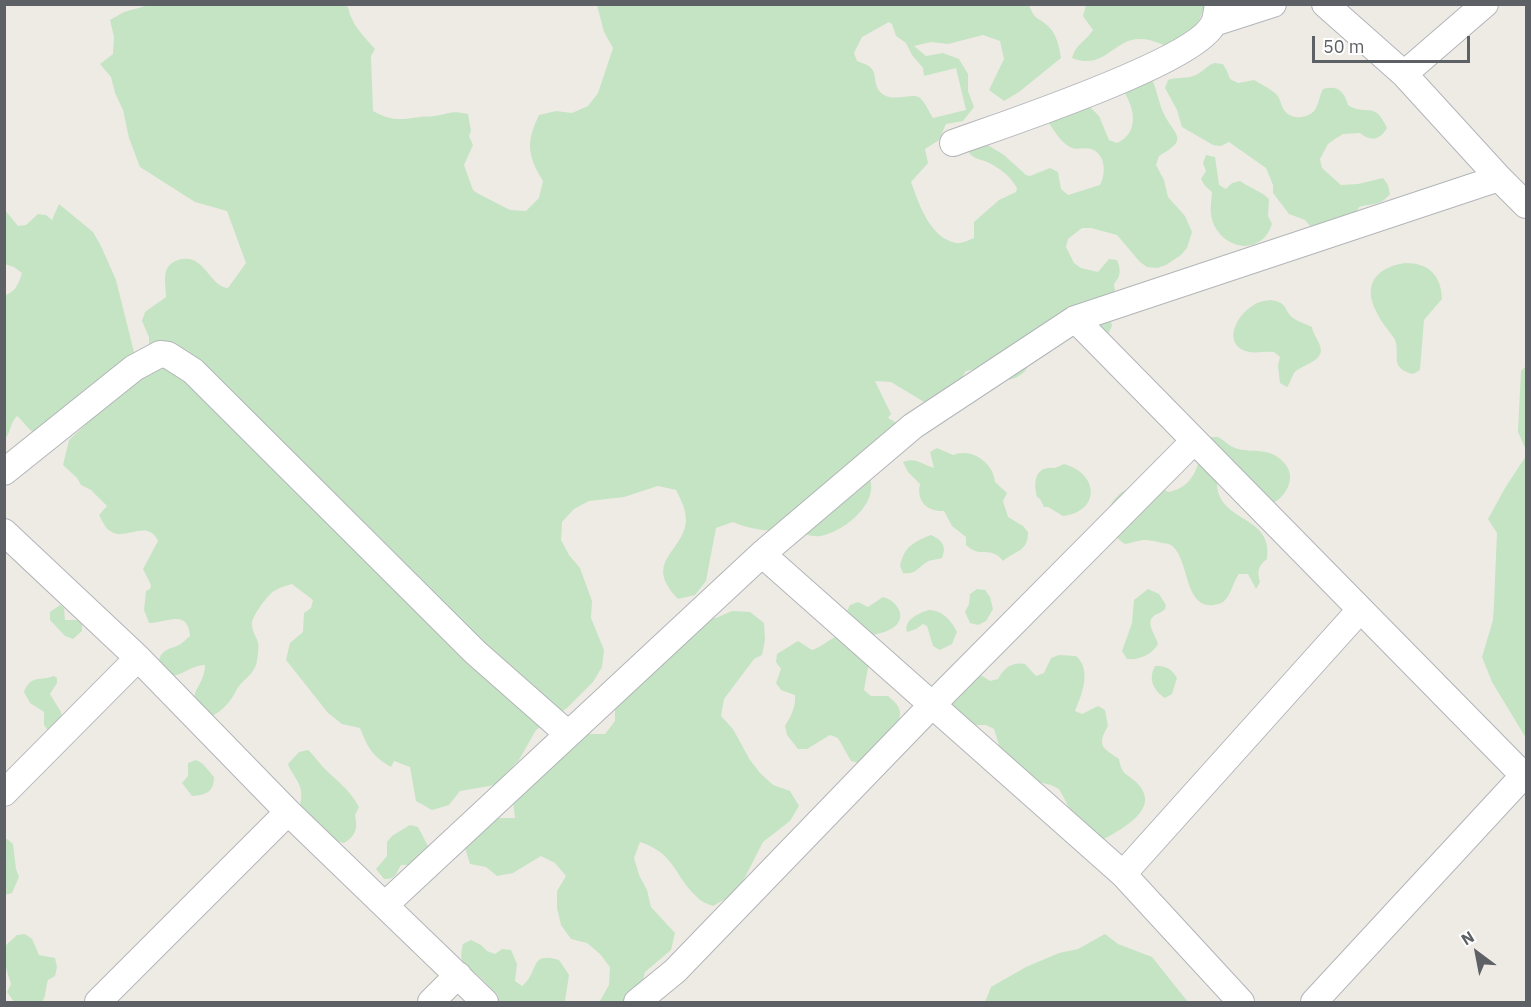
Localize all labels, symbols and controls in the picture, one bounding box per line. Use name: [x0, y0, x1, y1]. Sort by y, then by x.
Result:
scale bar: [1315, 24, 1472, 62]
text: 50 m: [1323, 35, 1365, 58]
north arrow: [1447, 923, 1507, 983]
text: N: [1457, 926, 1478, 949]

